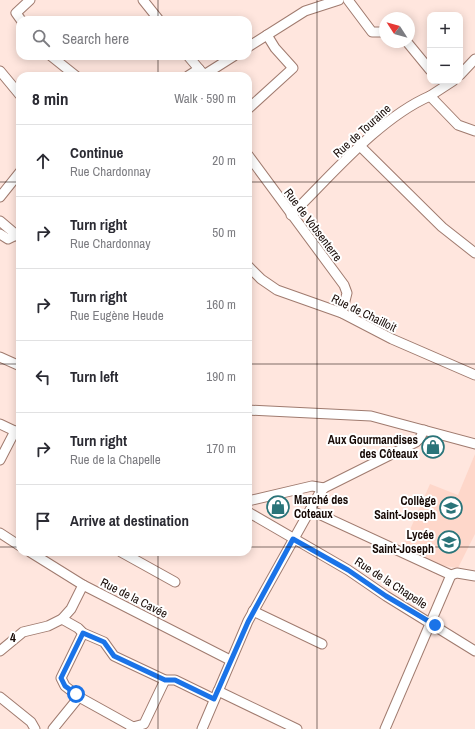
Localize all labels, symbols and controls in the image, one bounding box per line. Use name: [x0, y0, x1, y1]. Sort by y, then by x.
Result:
north arrow: [379, 12, 415, 48]
map controls: [427, 12, 463, 84]
button: +: [427, 12, 463, 48]
search box: [16, 16, 252, 60]
icon: search: [30, 27, 52, 49]
text: Search here: [62, 28, 129, 49]
button: −: [427, 48, 463, 84]
text: 8 min: [32, 87, 68, 110]
text: Walk · 590 m: [174, 90, 236, 107]
street label: Rue de Touraine: [330, 101, 394, 161]
text: Continue: [70, 142, 123, 163]
icon: ahead: [32, 150, 54, 172]
text: 20 m: [212, 152, 236, 169]
text: Rue Chardonnay: [70, 163, 151, 180]
street label: Rue de Vobsenterre: [280, 185, 346, 265]
text: Turn right: [70, 214, 127, 235]
icon: right: [32, 222, 54, 244]
text: 50 m: [212, 224, 236, 241]
text: Rue Chardonnay: [70, 235, 151, 252]
text: Turn right: [70, 286, 127, 307]
street label: Rue de Chailloit: [329, 290, 399, 336]
icon: right: [32, 294, 54, 316]
text: 160 m: [206, 296, 236, 313]
text: Rue Eugène Heude: [70, 307, 164, 324]
icon: left: [32, 366, 54, 388]
text: Turn left: [70, 366, 118, 387]
text: 190 m: [206, 368, 236, 385]
text: Turn right: [70, 430, 127, 451]
place label: Aux Gourmandises des Côteaux: [328, 432, 419, 462]
shop icon: Aux Gourmandises des Côteaux: [420, 434, 446, 460]
icon: right: [32, 438, 54, 460]
text: 170 m: [206, 440, 236, 457]
text: Rue de la Chapelle: [70, 451, 161, 468]
place label: Marché des Coteaux: [294, 492, 349, 522]
place label: Collège Saint-Joseph: [374, 493, 437, 523]
shop icon: Marché des Coteaux: [265, 494, 291, 520]
school or university icon: Collège Saint-Joseph: [438, 495, 464, 521]
icon: arrive: [32, 510, 54, 532]
text: Arrive at destination: [70, 510, 189, 531]
place label: Lycée Saint-Joseph: [372, 527, 435, 557]
school or university icon: Lycée Saint-Joseph: [436, 529, 462, 555]
street label: Rue de la Chapelle: [352, 553, 430, 613]
street label: Rue de la Cavée: [98, 574, 170, 622]
route end: [426, 616, 444, 634]
text: 4: [10, 629, 16, 646]
route start: [67, 685, 85, 703]

